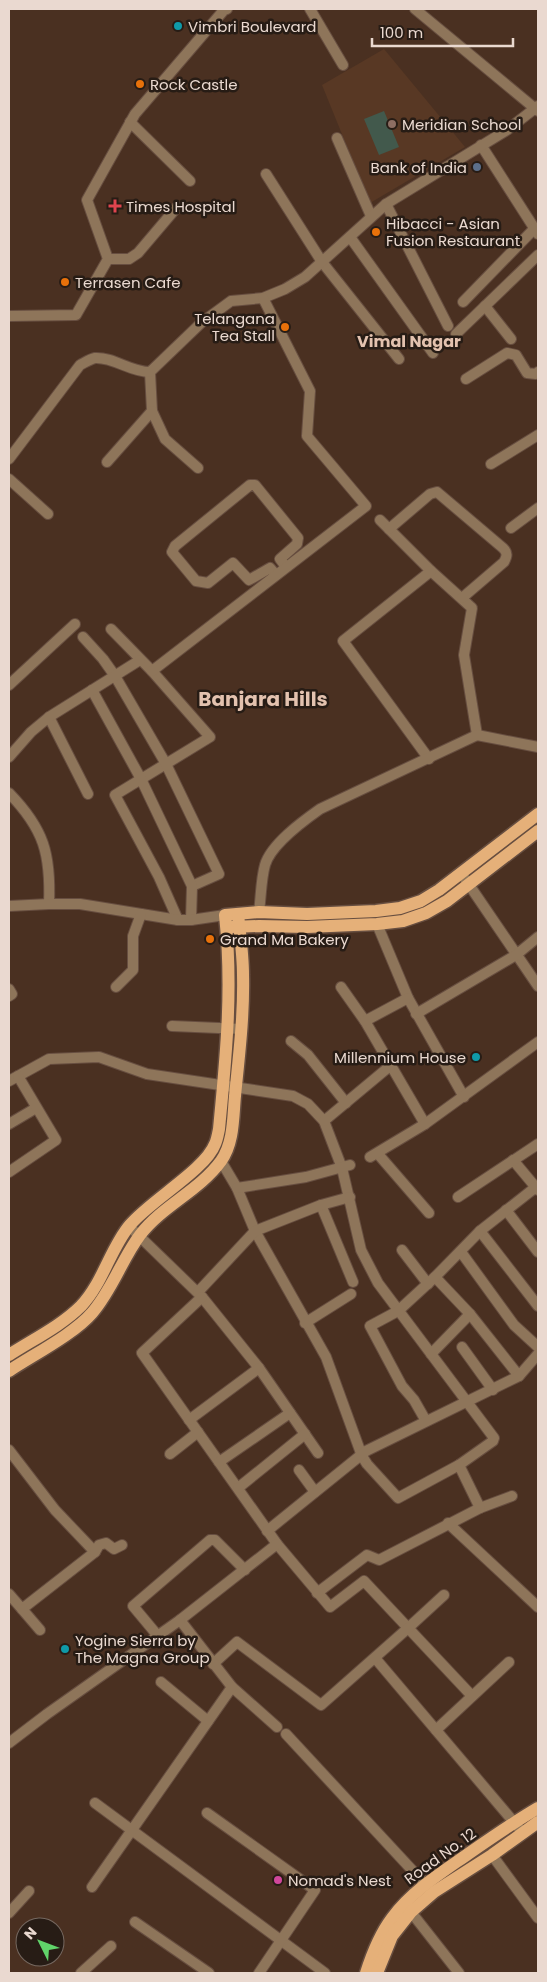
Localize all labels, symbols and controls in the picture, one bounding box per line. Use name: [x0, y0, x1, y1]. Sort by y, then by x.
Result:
scale bar: [372, 15, 513, 47]
place label: Vimbri Boulevard: [188, 16, 316, 37]
marker: Vimbri Boulevard: [172, 20, 184, 32]
text: 100 m: [380, 22, 423, 43]
place label: Rock Castle: [150, 74, 238, 95]
marker: Rock Castle: [134, 78, 146, 90]
place label: Meridian School: [402, 114, 521, 135]
marker: Meridian School: [386, 118, 398, 130]
place label: Bank of India: [371, 157, 467, 178]
marker: Bank of India: [471, 161, 483, 173]
place label: Times Hospital: [126, 196, 235, 217]
marker: Times Hospital: [108, 199, 122, 213]
place label: Hibacci - Asian Fusion Restaurant: [386, 213, 520, 251]
marker: Hibacci - Asian Fusion Restaurant: [370, 226, 382, 238]
place label: Terrasen Cafe: [75, 272, 180, 293]
marker: Terrasen Cafe: [59, 276, 71, 288]
place label: Telangana Tea Stall: [194, 308, 275, 346]
marker: Telangana Tea Stall: [279, 321, 291, 333]
district label: Vimal Nagar: [357, 330, 461, 353]
district label: Banjara Hills: [198, 685, 328, 713]
place label: Grand Ma Bakery: [220, 929, 349, 950]
marker: Grand Ma Bakery: [204, 933, 216, 945]
place label: Millennium House: [334, 1047, 466, 1068]
marker: Millennium House: [470, 1051, 482, 1063]
place label: Yogine Sierra by The Magna Group: [75, 1630, 210, 1668]
marker: Yogine Sierra by The Magna Group: [59, 1643, 71, 1655]
street label: Road No. 12: [400, 1823, 480, 1889]
place label: Nomad's Nest: [288, 1870, 391, 1891]
marker: Nomad's Nest: [272, 1874, 284, 1886]
north arrow: [15, 1917, 65, 1967]
text: N: [19, 1923, 41, 1944]

